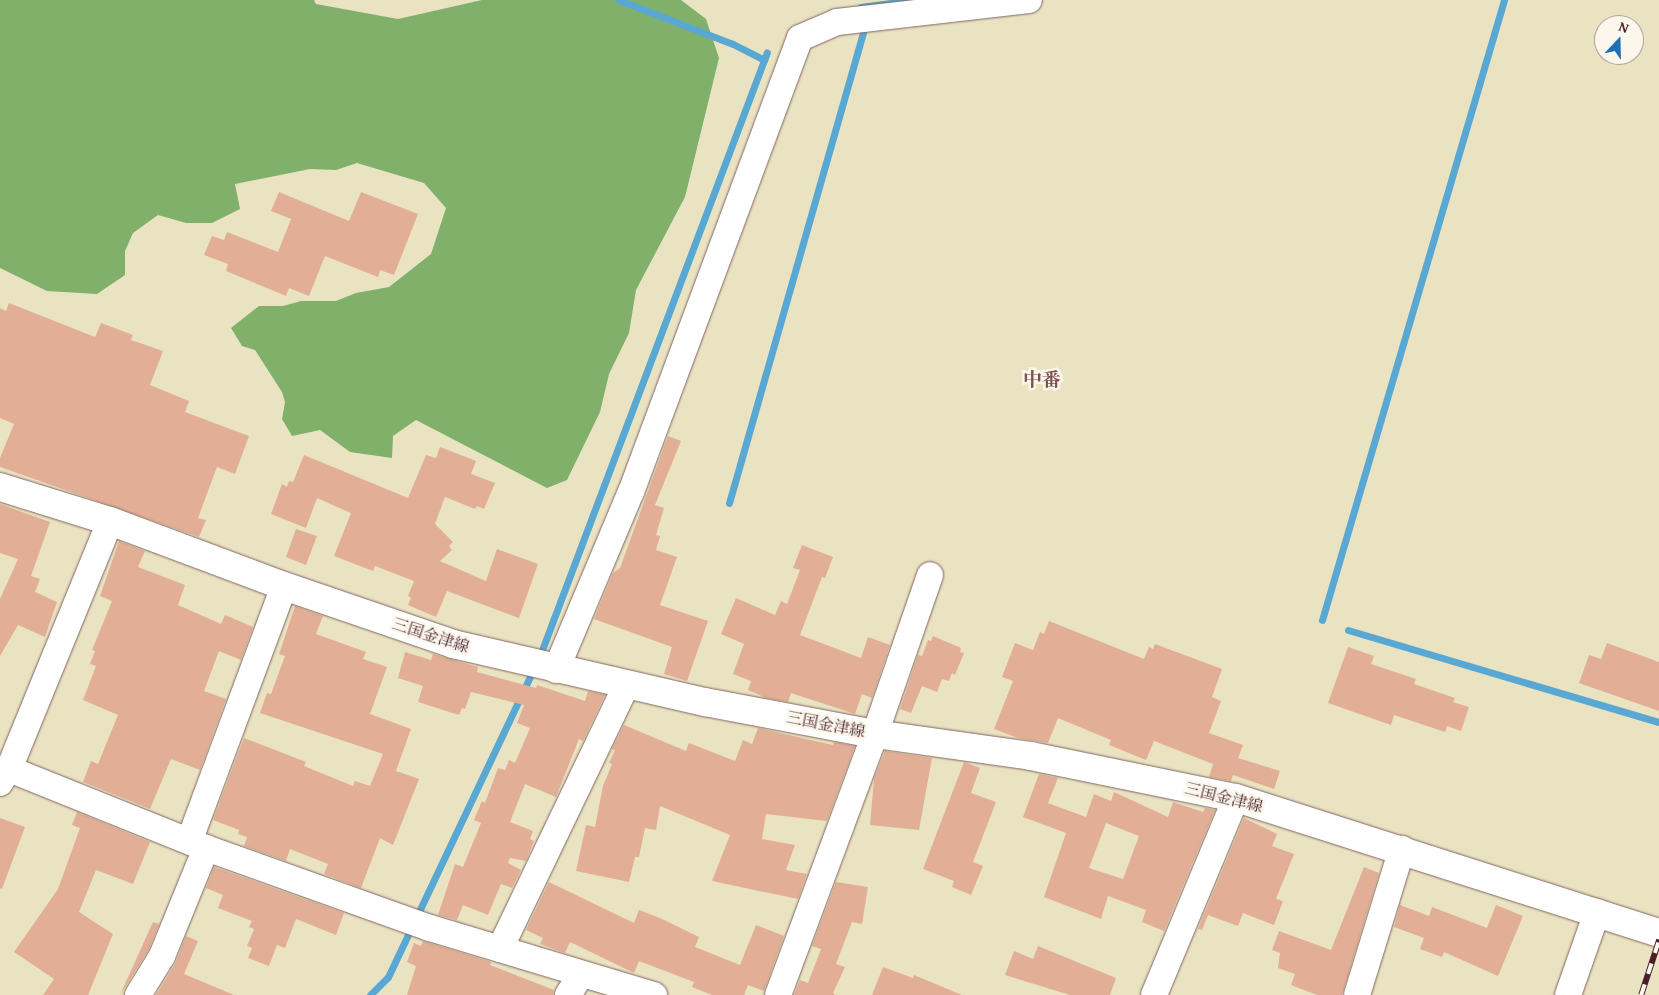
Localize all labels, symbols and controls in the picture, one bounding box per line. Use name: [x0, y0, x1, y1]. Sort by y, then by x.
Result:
north arrow: [1594, 15, 1644, 65]
text: N: [1616, 16, 1632, 38]
district label: 中番: [1023, 369, 1061, 391]
street label: 三国金津線: [390, 614, 472, 656]
street label: 三国金津線: [785, 707, 867, 741]
street label: 三国金津線: [1183, 778, 1265, 816]

